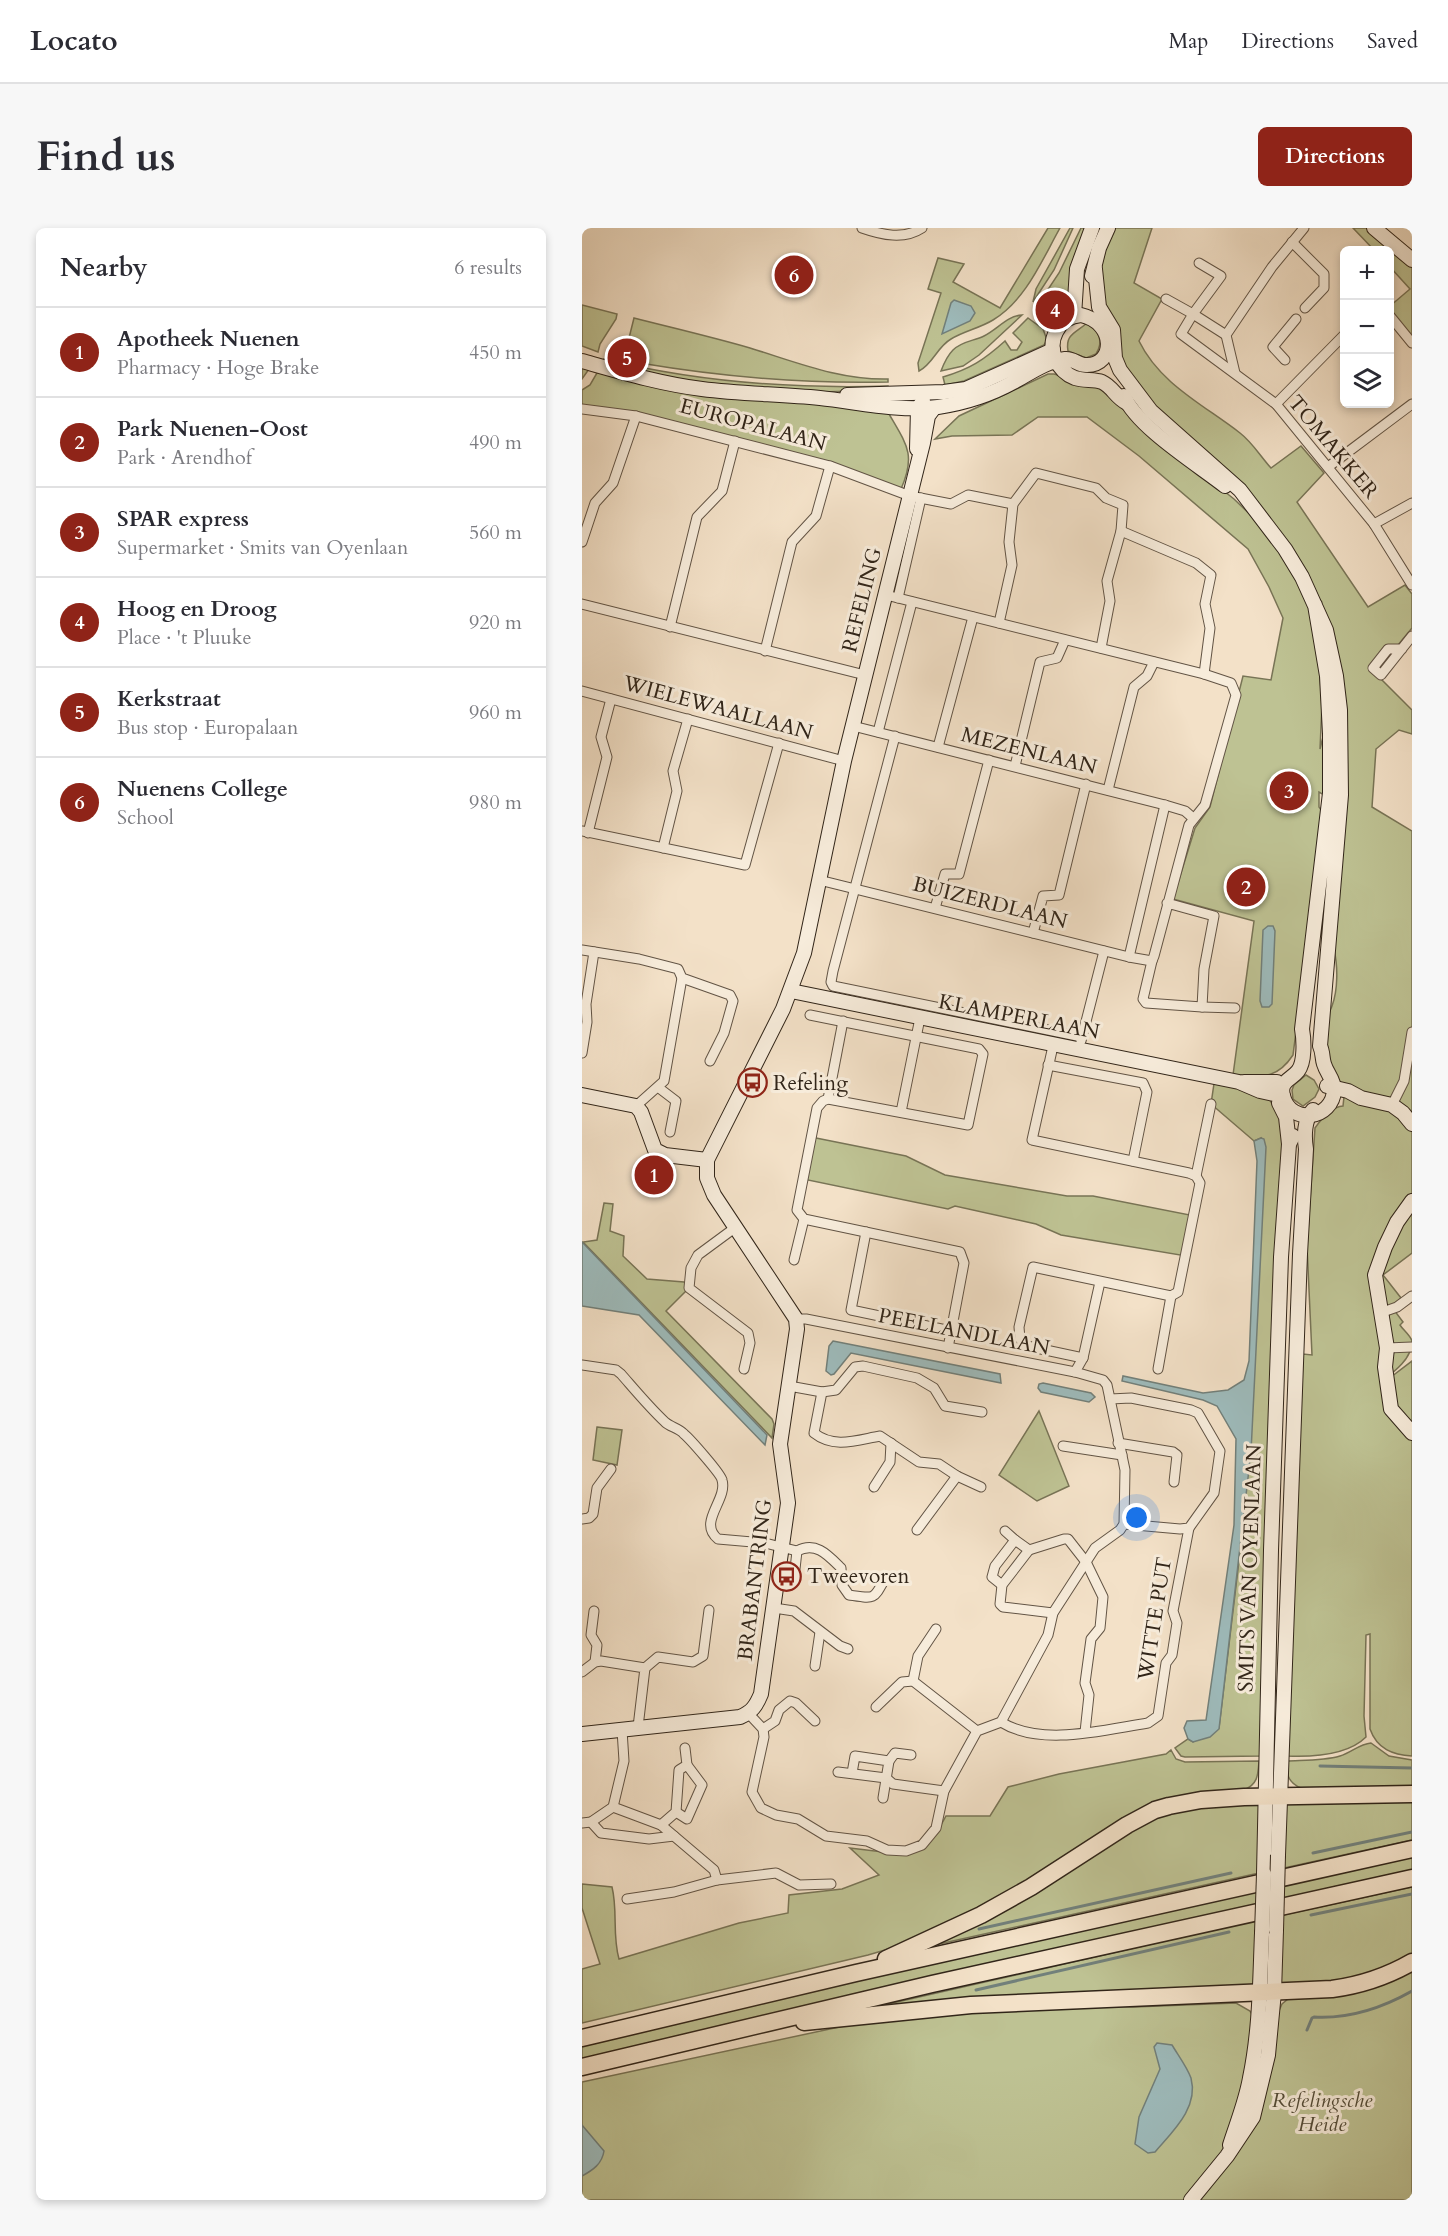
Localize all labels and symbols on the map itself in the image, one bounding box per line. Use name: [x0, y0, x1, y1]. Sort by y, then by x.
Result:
pin: 6: [774, 252, 814, 298]
pin: 4: [1036, 288, 1074, 332]
pin: 5: [608, 336, 646, 380]
street label: TOMAKKER: [1281, 389, 1385, 505]
street label: EUROPALAAN: [676, 391, 830, 459]
street label: REFELING: [835, 544, 889, 655]
street label: WIELEWAALLAAN: [619, 668, 816, 747]
street label: MEZENLAAN: [958, 720, 1100, 782]
pin: 3: [1270, 768, 1308, 814]
pin: 2: [1226, 864, 1266, 910]
street label: BUIZERDLAAN: [910, 870, 1071, 936]
street label: KLAMPERLAAN: [936, 987, 1102, 1047]
bus stop icon: Refeling: [736, 1067, 768, 1099]
place label: Refeling: [773, 1069, 848, 1098]
pin: 1: [634, 1152, 674, 1198]
street label: PEELLANDLAAN: [876, 1301, 1052, 1363]
street label: SMITS VAN OYENLAAN: [1231, 1443, 1269, 1693]
street label: BRABANTRING: [731, 1497, 779, 1662]
your location: [1122, 1503, 1151, 1532]
street label: WITTE PUT: [1131, 1555, 1179, 1684]
bus stop icon: Tweevoren: [770, 1560, 802, 1592]
place label: Tweevoren: [807, 1562, 909, 1591]
park label: Refelingsche Heide: [1272, 2086, 1373, 2139]

